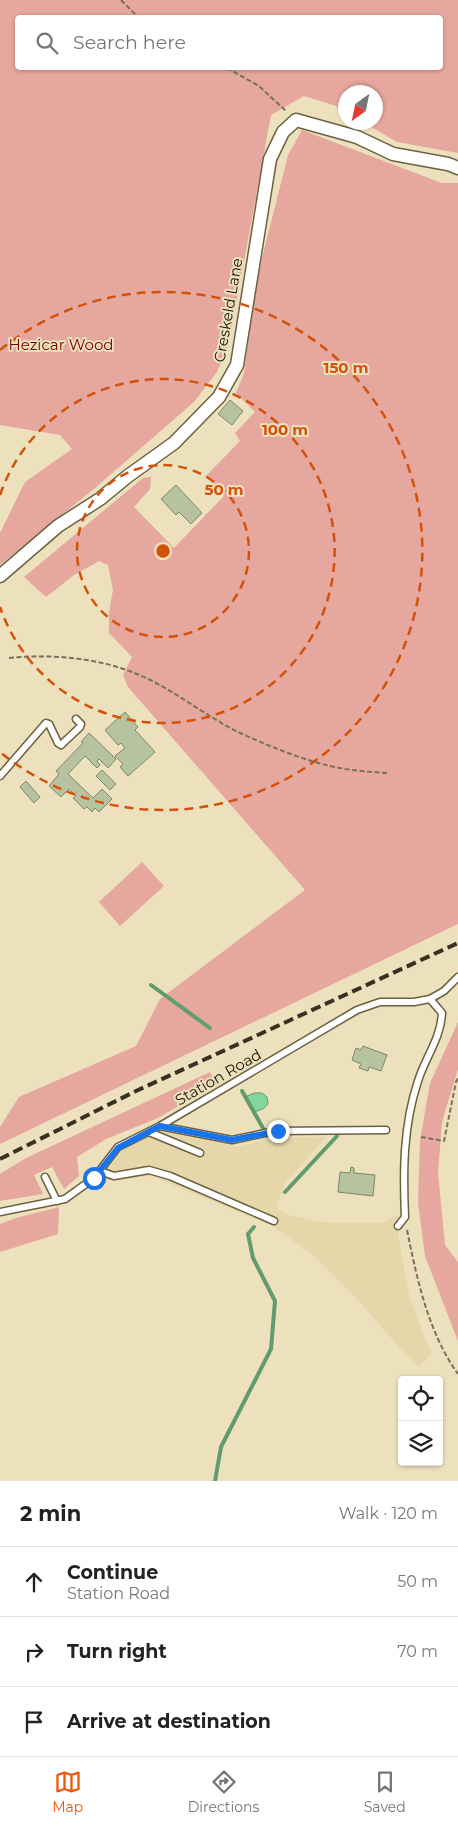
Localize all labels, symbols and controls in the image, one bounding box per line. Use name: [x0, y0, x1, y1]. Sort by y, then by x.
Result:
search box: [15, 15, 443, 70]
icon: search: [33, 29, 61, 57]
text: Search here: [73, 31, 186, 54]
north arrow: [338, 85, 383, 130]
street label: Creskeld Lane: [209, 256, 247, 364]
park label: Hezicar Wood: [9, 335, 113, 354]
text: 150 m: [324, 358, 368, 377]
text: 100 m: [262, 420, 308, 439]
text: 50 m: [204, 480, 244, 499]
centre of rings: [154, 542, 172, 560]
street label: Station Road: [171, 1045, 265, 1109]
route end: [267, 1120, 290, 1143]
route start: [83, 1167, 106, 1190]
map controls: [398, 1376, 443, 1466]
button: locate: [398, 1376, 443, 1421]
button: layers: [398, 1421, 443, 1466]
text: 2 min: [20, 1501, 81, 1526]
text: Walk · 120 m: [339, 1504, 438, 1523]
text: Continue: [67, 1561, 158, 1584]
icon: ahead: [20, 1568, 48, 1596]
text: 50 m: [397, 1572, 438, 1591]
text: Station Road: [67, 1584, 170, 1603]
icon: right: [20, 1638, 48, 1666]
text: Turn right: [67, 1640, 167, 1663]
text: 70 m: [397, 1642, 438, 1661]
icon: arrive: [20, 1708, 48, 1736]
text: Arrive at destination: [67, 1710, 271, 1733]
tab: Map: [52, 1768, 83, 1816]
tab: Directions: [188, 1768, 259, 1816]
tab: Saved: [364, 1768, 406, 1816]

